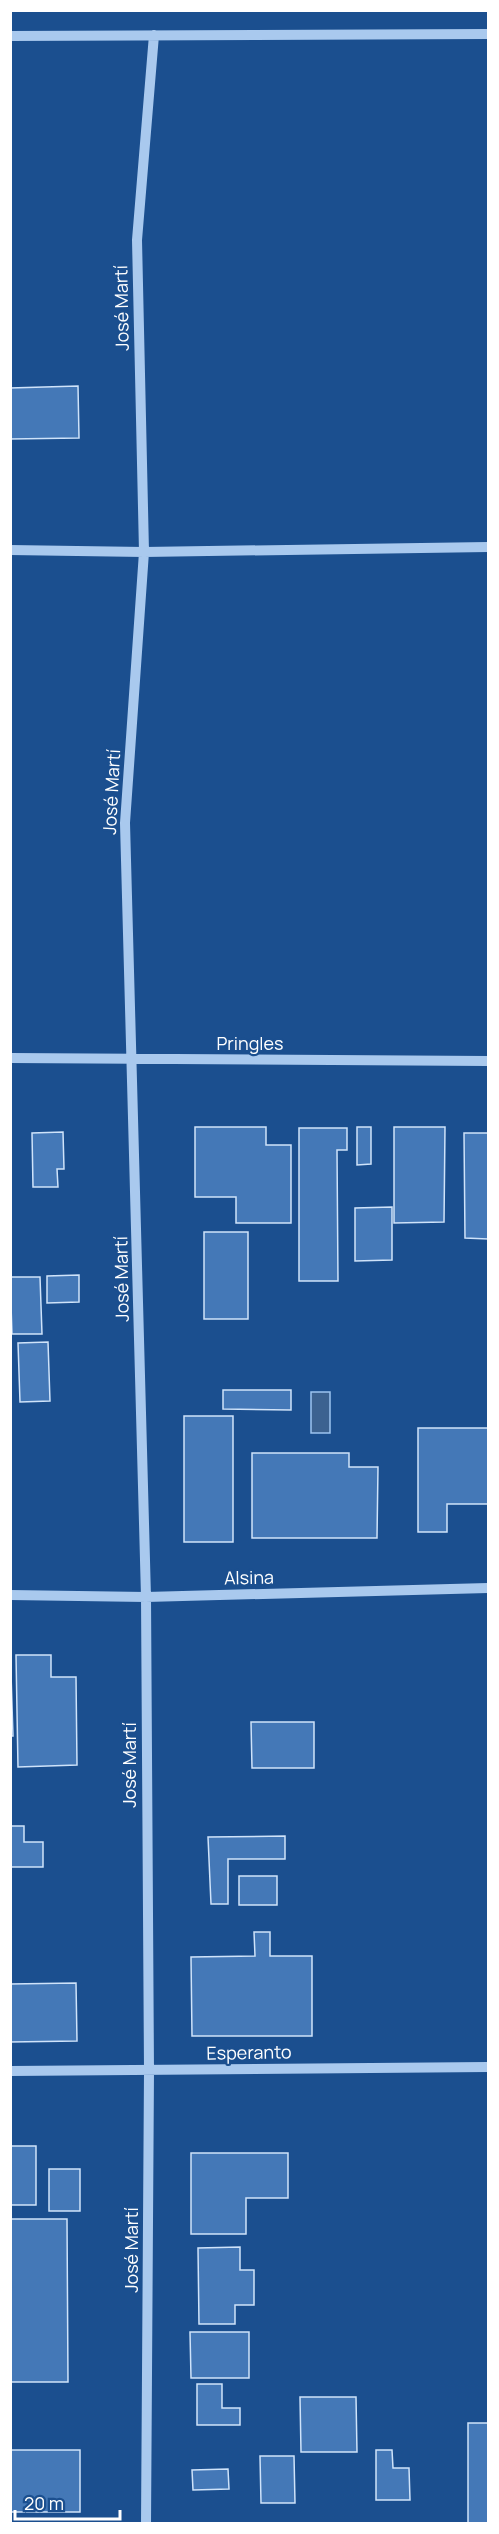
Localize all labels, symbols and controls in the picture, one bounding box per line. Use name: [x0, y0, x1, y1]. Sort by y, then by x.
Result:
street label: José Martí: [108, 265, 134, 351]
street label: José Martí: [97, 749, 125, 835]
street label: Pringles: [216, 1031, 284, 1055]
street label: José Martí: [108, 1236, 134, 1322]
street label: Alsina: [224, 1565, 274, 1589]
street label: José Martí: [117, 1722, 141, 1808]
street label: Esperanto: [206, 2039, 292, 2065]
street label: José Martí: [119, 2207, 143, 2293]
scale bar: [15, 2483, 120, 2521]
text: 20 m: [24, 2491, 64, 2515]

